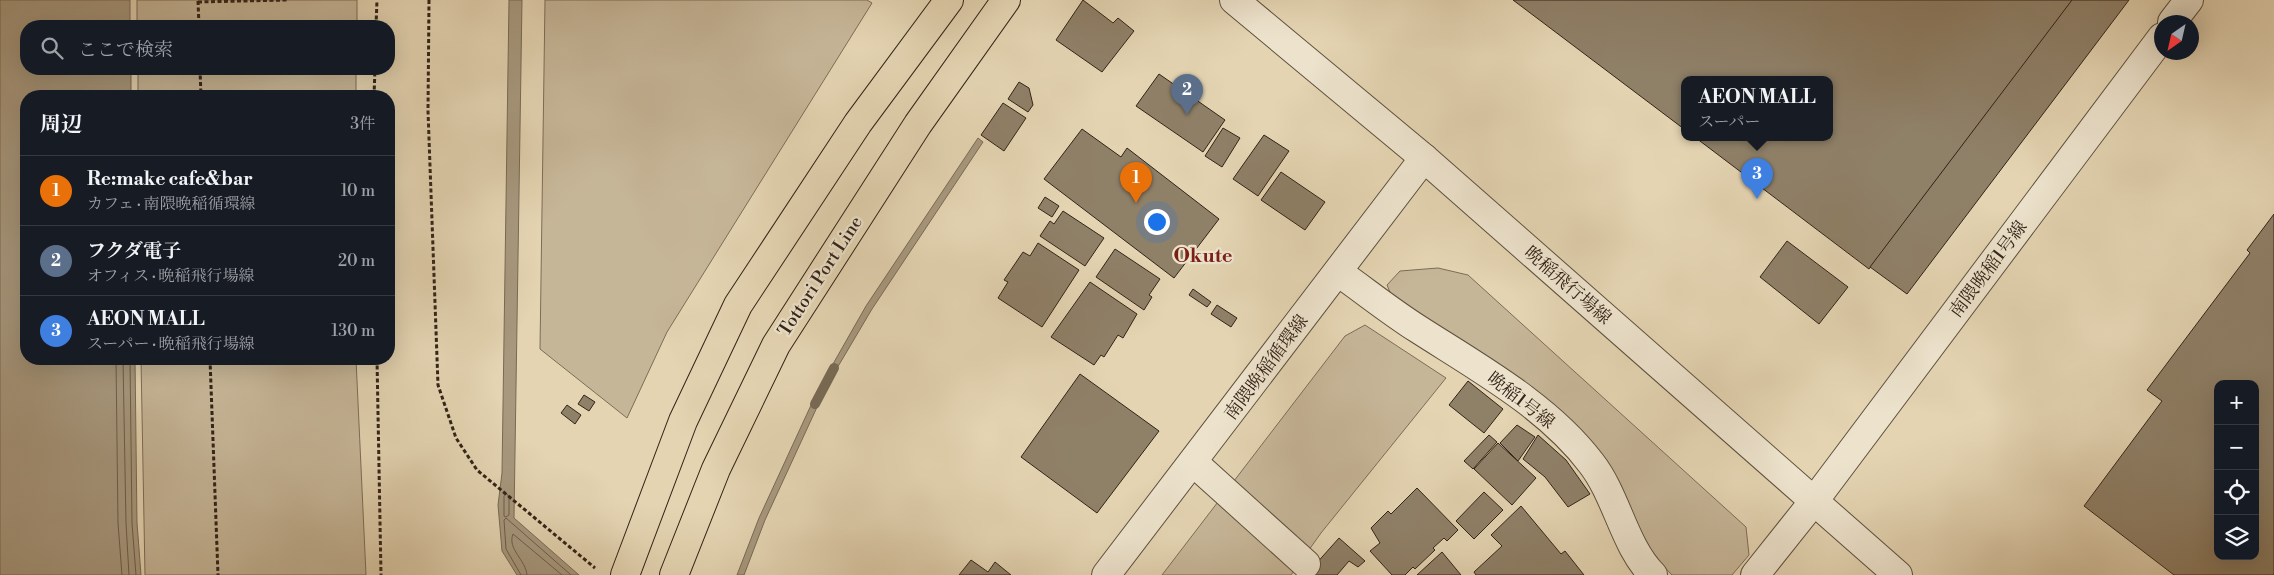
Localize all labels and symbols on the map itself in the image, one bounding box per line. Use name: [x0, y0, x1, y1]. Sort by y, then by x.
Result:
north arrow: [2154, 15, 2199, 60]
pin: 2: [1171, 74, 1203, 115]
pin: 3: [1741, 158, 1773, 199]
pin: 1: [1120, 162, 1152, 203]
your location: [1144, 209, 1170, 235]
street label: Tottori Port Line: [773, 212, 868, 341]
street label: 南隈晩稲1号線: [1944, 216, 2032, 322]
street label: 晩稲飛行場線: [1519, 241, 1616, 329]
district label: Okute: [1173, 244, 1233, 269]
street label: 南隈晩稲循環線: [1219, 310, 1313, 425]
street label: 晩稲1号線: [1482, 367, 1559, 434]

